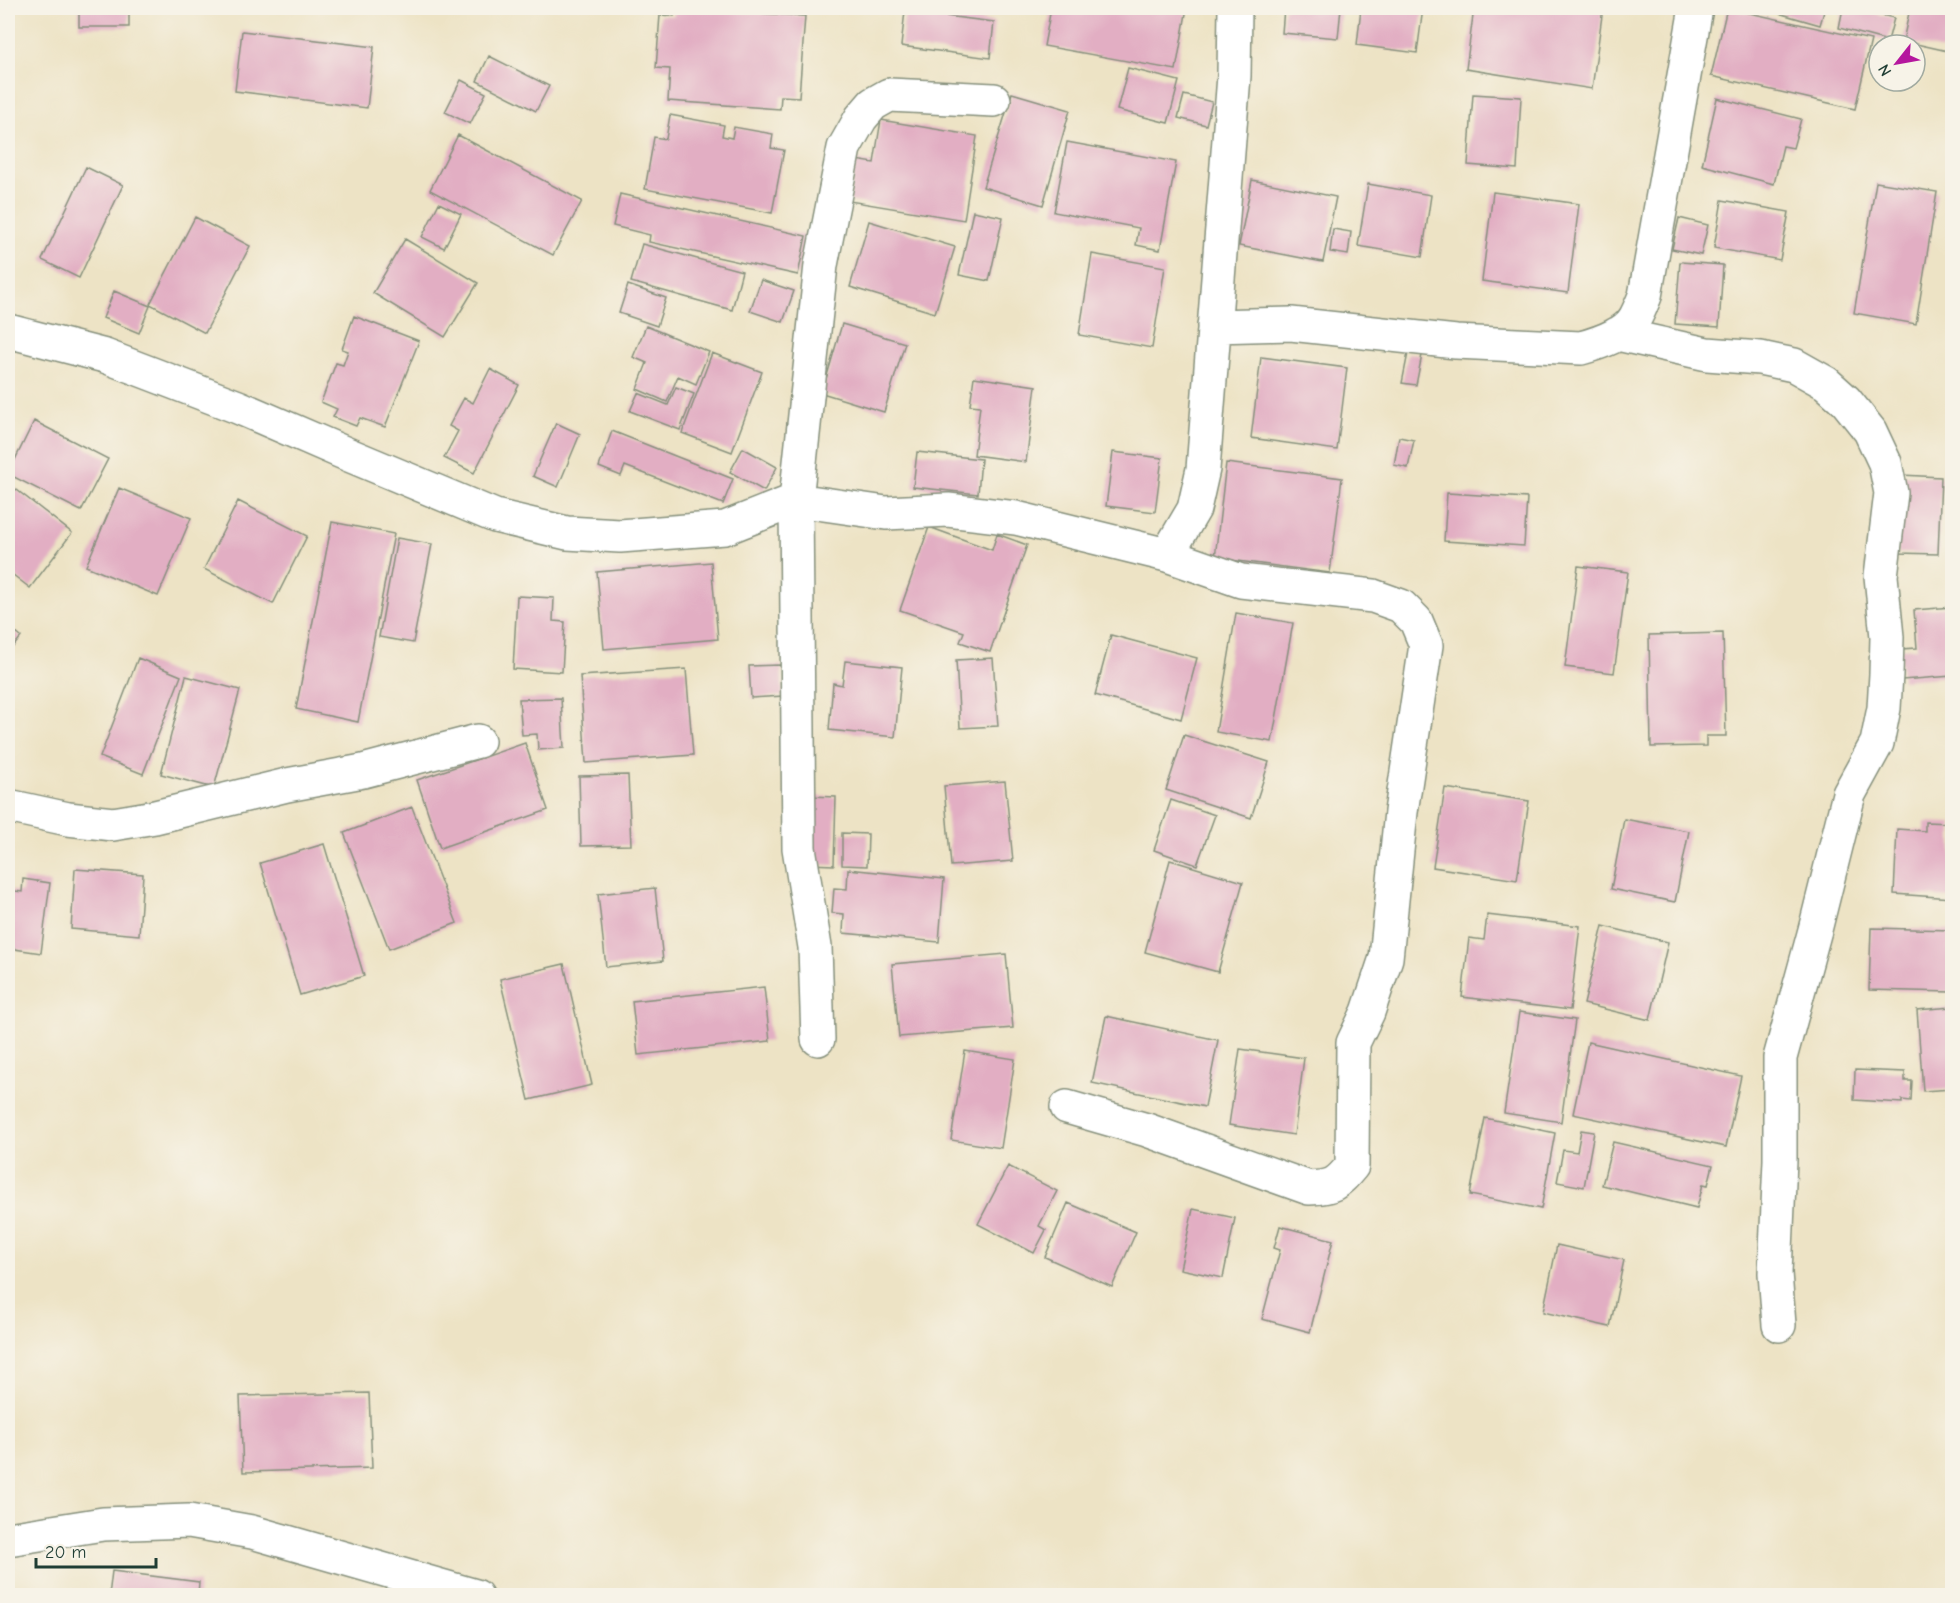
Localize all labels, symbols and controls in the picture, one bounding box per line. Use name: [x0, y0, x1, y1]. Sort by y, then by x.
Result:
north arrow: [1867, 33, 1927, 93]
text: N: [1875, 61, 1895, 79]
scale bar: [36, 1531, 156, 1569]
text: 20 m: [45, 1542, 86, 1563]

